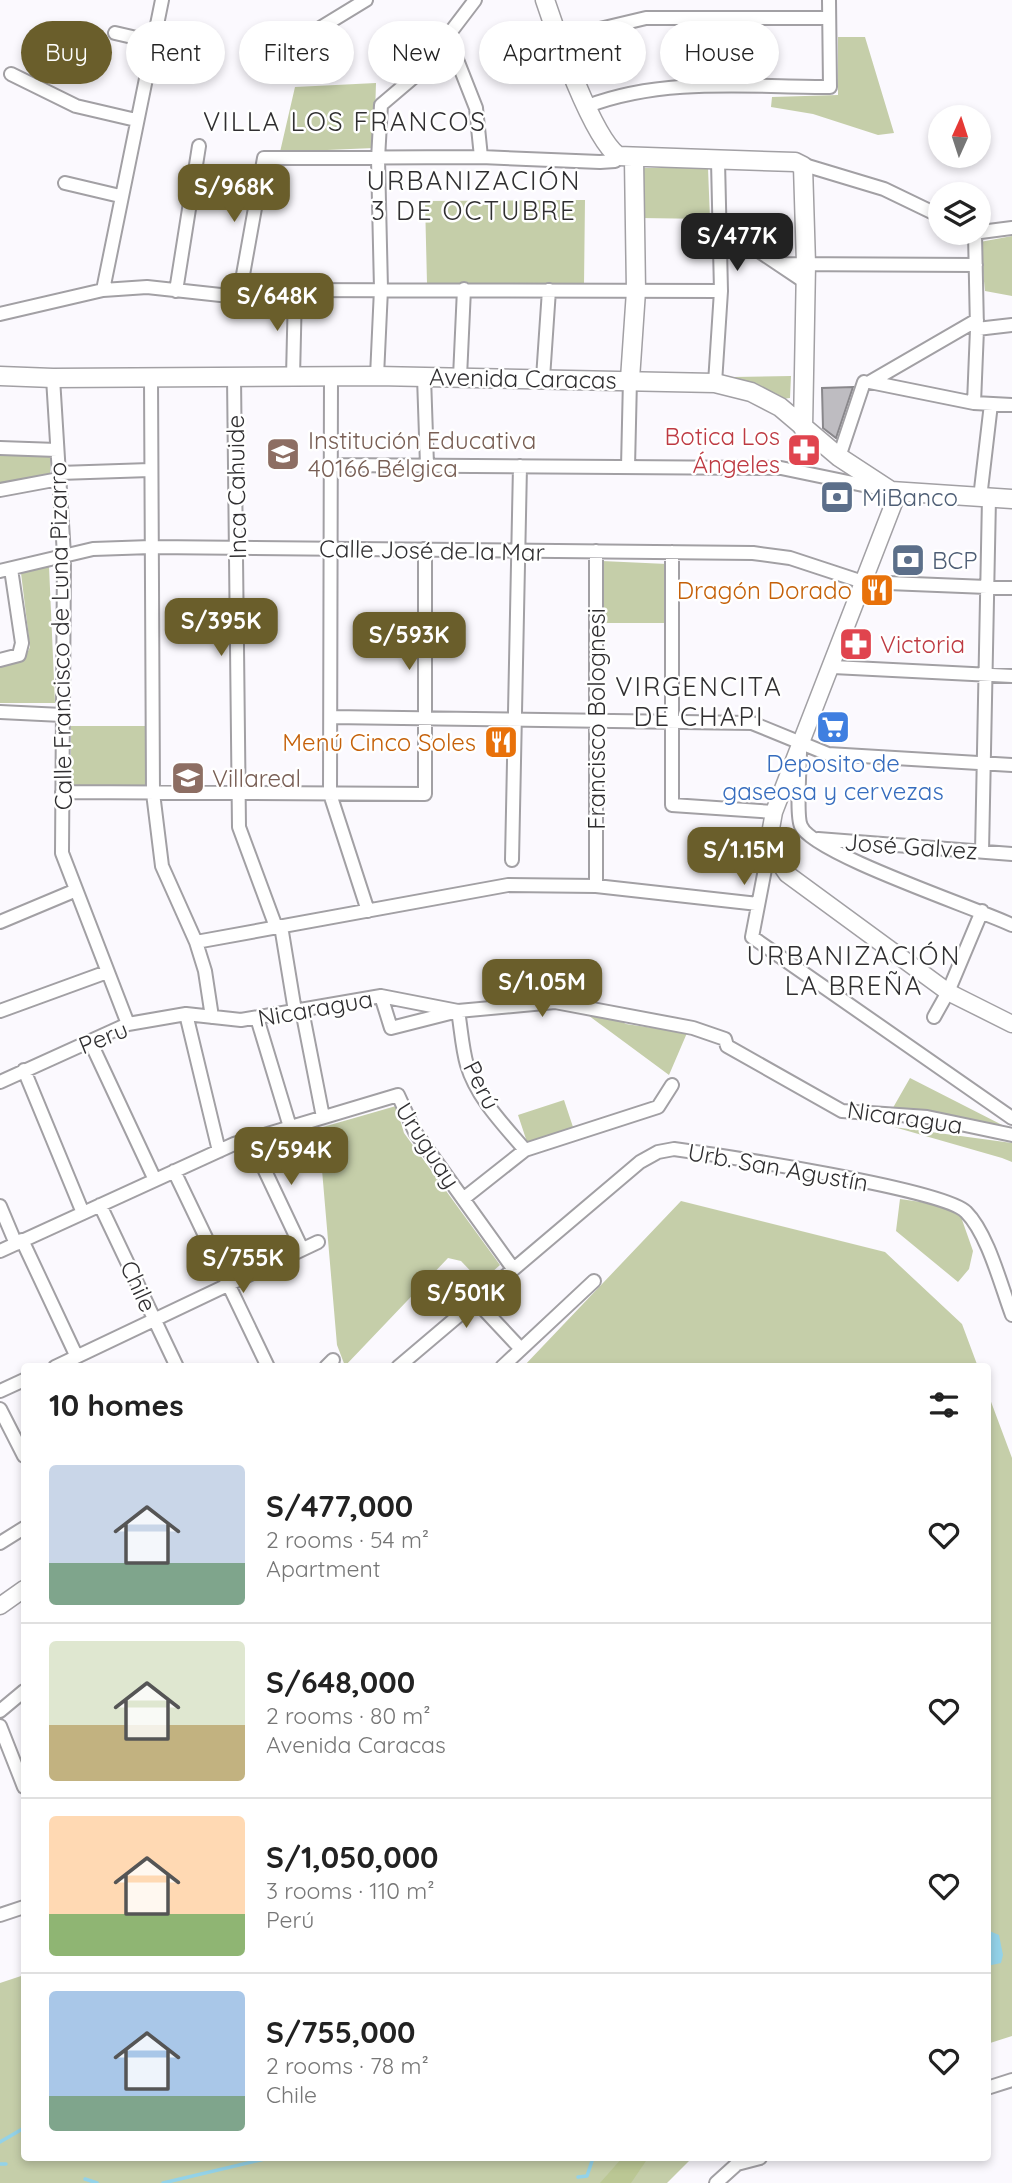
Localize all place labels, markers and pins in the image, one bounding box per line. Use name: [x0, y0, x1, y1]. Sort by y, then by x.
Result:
pin: S/968K: [177, 164, 291, 224]
pin: S/477K: [680, 214, 794, 273]
pin: S/648K: [220, 274, 334, 333]
place label: Botica Los Ángeles: [665, 421, 780, 479]
place label: Institución Educativa 40166 Bélgica: [308, 425, 536, 483]
pharmacy icon: Botica Los Ángeles: [785, 431, 823, 469]
school or university icon: Institución Educativa 40166 Bélgica: [264, 435, 302, 473]
bank icon: MiBanco: [818, 478, 856, 516]
place label: MiBanco: [862, 482, 958, 512]
bank icon: BCP: [889, 541, 927, 579]
place label: BCP: [932, 545, 978, 575]
restaurant icon: Dragón Dorado: [858, 571, 896, 609]
place label: Dragón Dorado: [677, 575, 852, 605]
pin: S/395K: [164, 598, 278, 658]
pin: S/593K: [352, 612, 466, 672]
pharmacy icon: Victoria: [837, 625, 875, 663]
place label: Victoria: [880, 629, 965, 659]
supermarket icon: Deposito de gaseosa y cervezas: [814, 708, 852, 746]
restaurant icon: Menú Cinco Soles: [482, 723, 520, 761]
place label: Menú Cinco Soles: [282, 727, 476, 757]
place label: Deposito de gaseosa y cervezas: [722, 748, 944, 806]
school or university icon: Villareal: [169, 759, 207, 797]
place label: Villareal: [212, 763, 301, 793]
pin: S/1.15M: [679, 828, 809, 887]
pin: S/1.05M: [477, 960, 607, 1019]
pin: S/594K: [234, 1128, 348, 1187]
pin: S/755K: [186, 1236, 300, 1295]
pin: S/501K: [409, 1270, 523, 1330]

